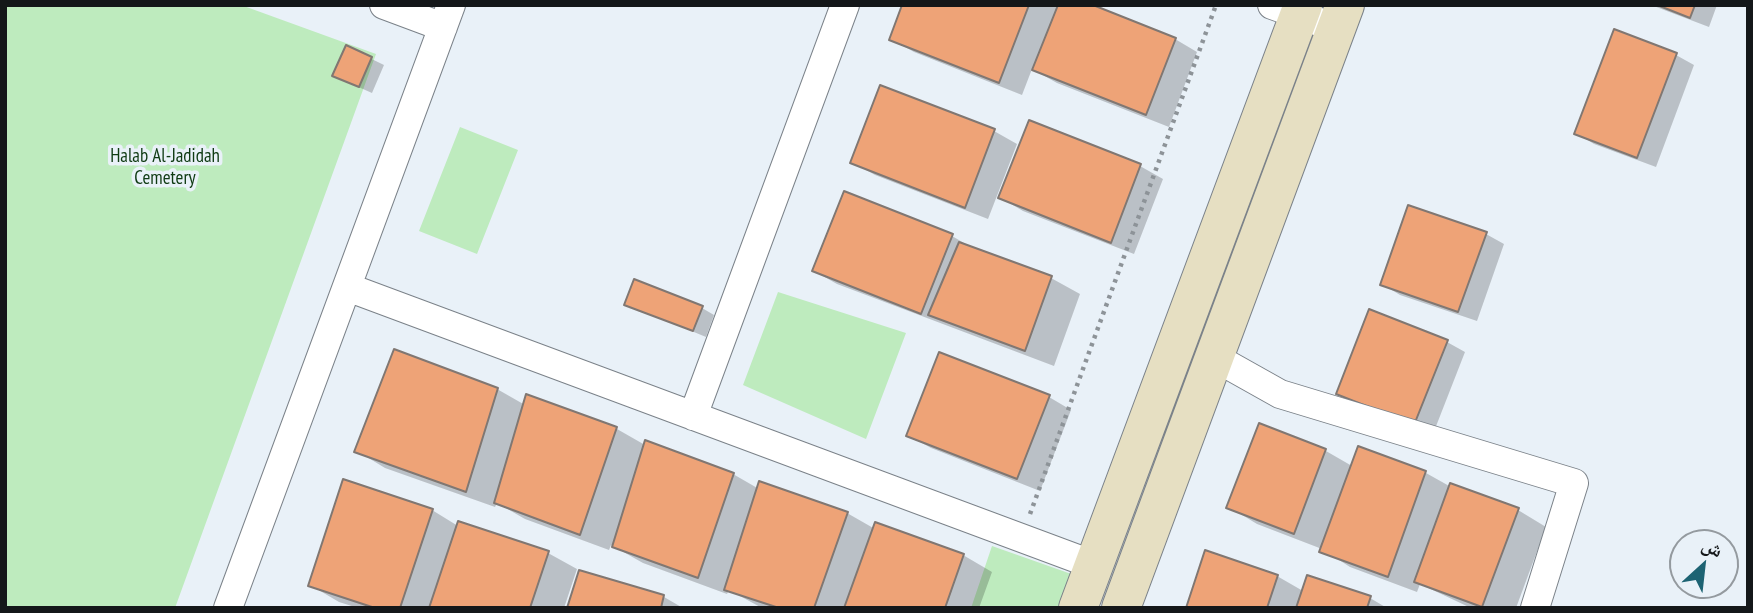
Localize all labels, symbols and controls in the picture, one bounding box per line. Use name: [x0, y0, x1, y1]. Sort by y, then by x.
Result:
park label: Halab Al-Jadidah Cemetery: [110, 146, 220, 190]
north arrow: [1669, 529, 1739, 599]
text: ش: [1698, 532, 1727, 562]

